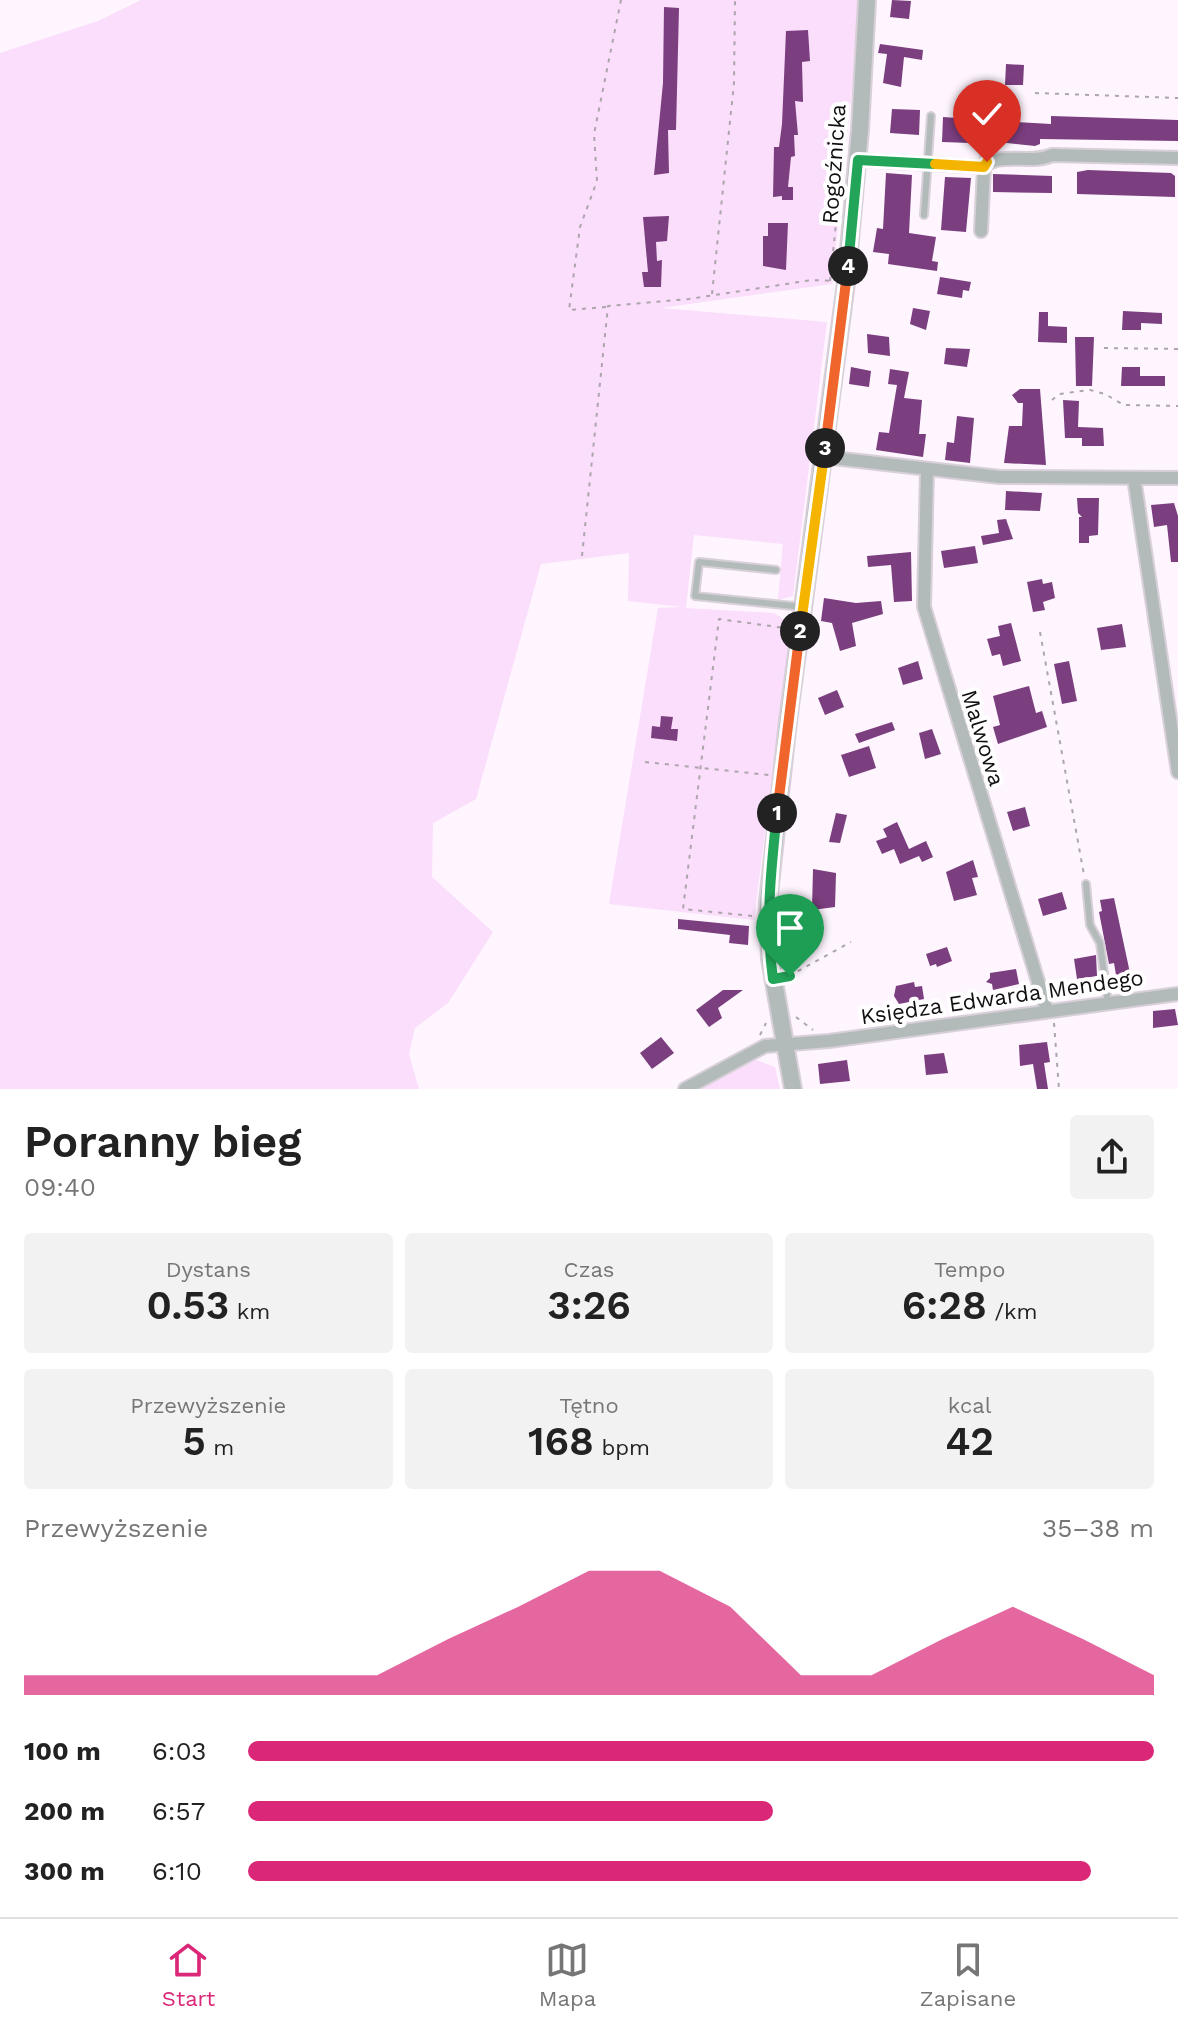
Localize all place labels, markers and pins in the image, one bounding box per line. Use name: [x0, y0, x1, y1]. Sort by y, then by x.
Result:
pin: [953, 80, 1021, 162]
pin: 4: [828, 246, 868, 286]
pin: 3: [805, 428, 845, 468]
pin: 2: [780, 611, 820, 651]
pin: 1: [757, 793, 797, 833]
pin: [756, 894, 824, 976]

